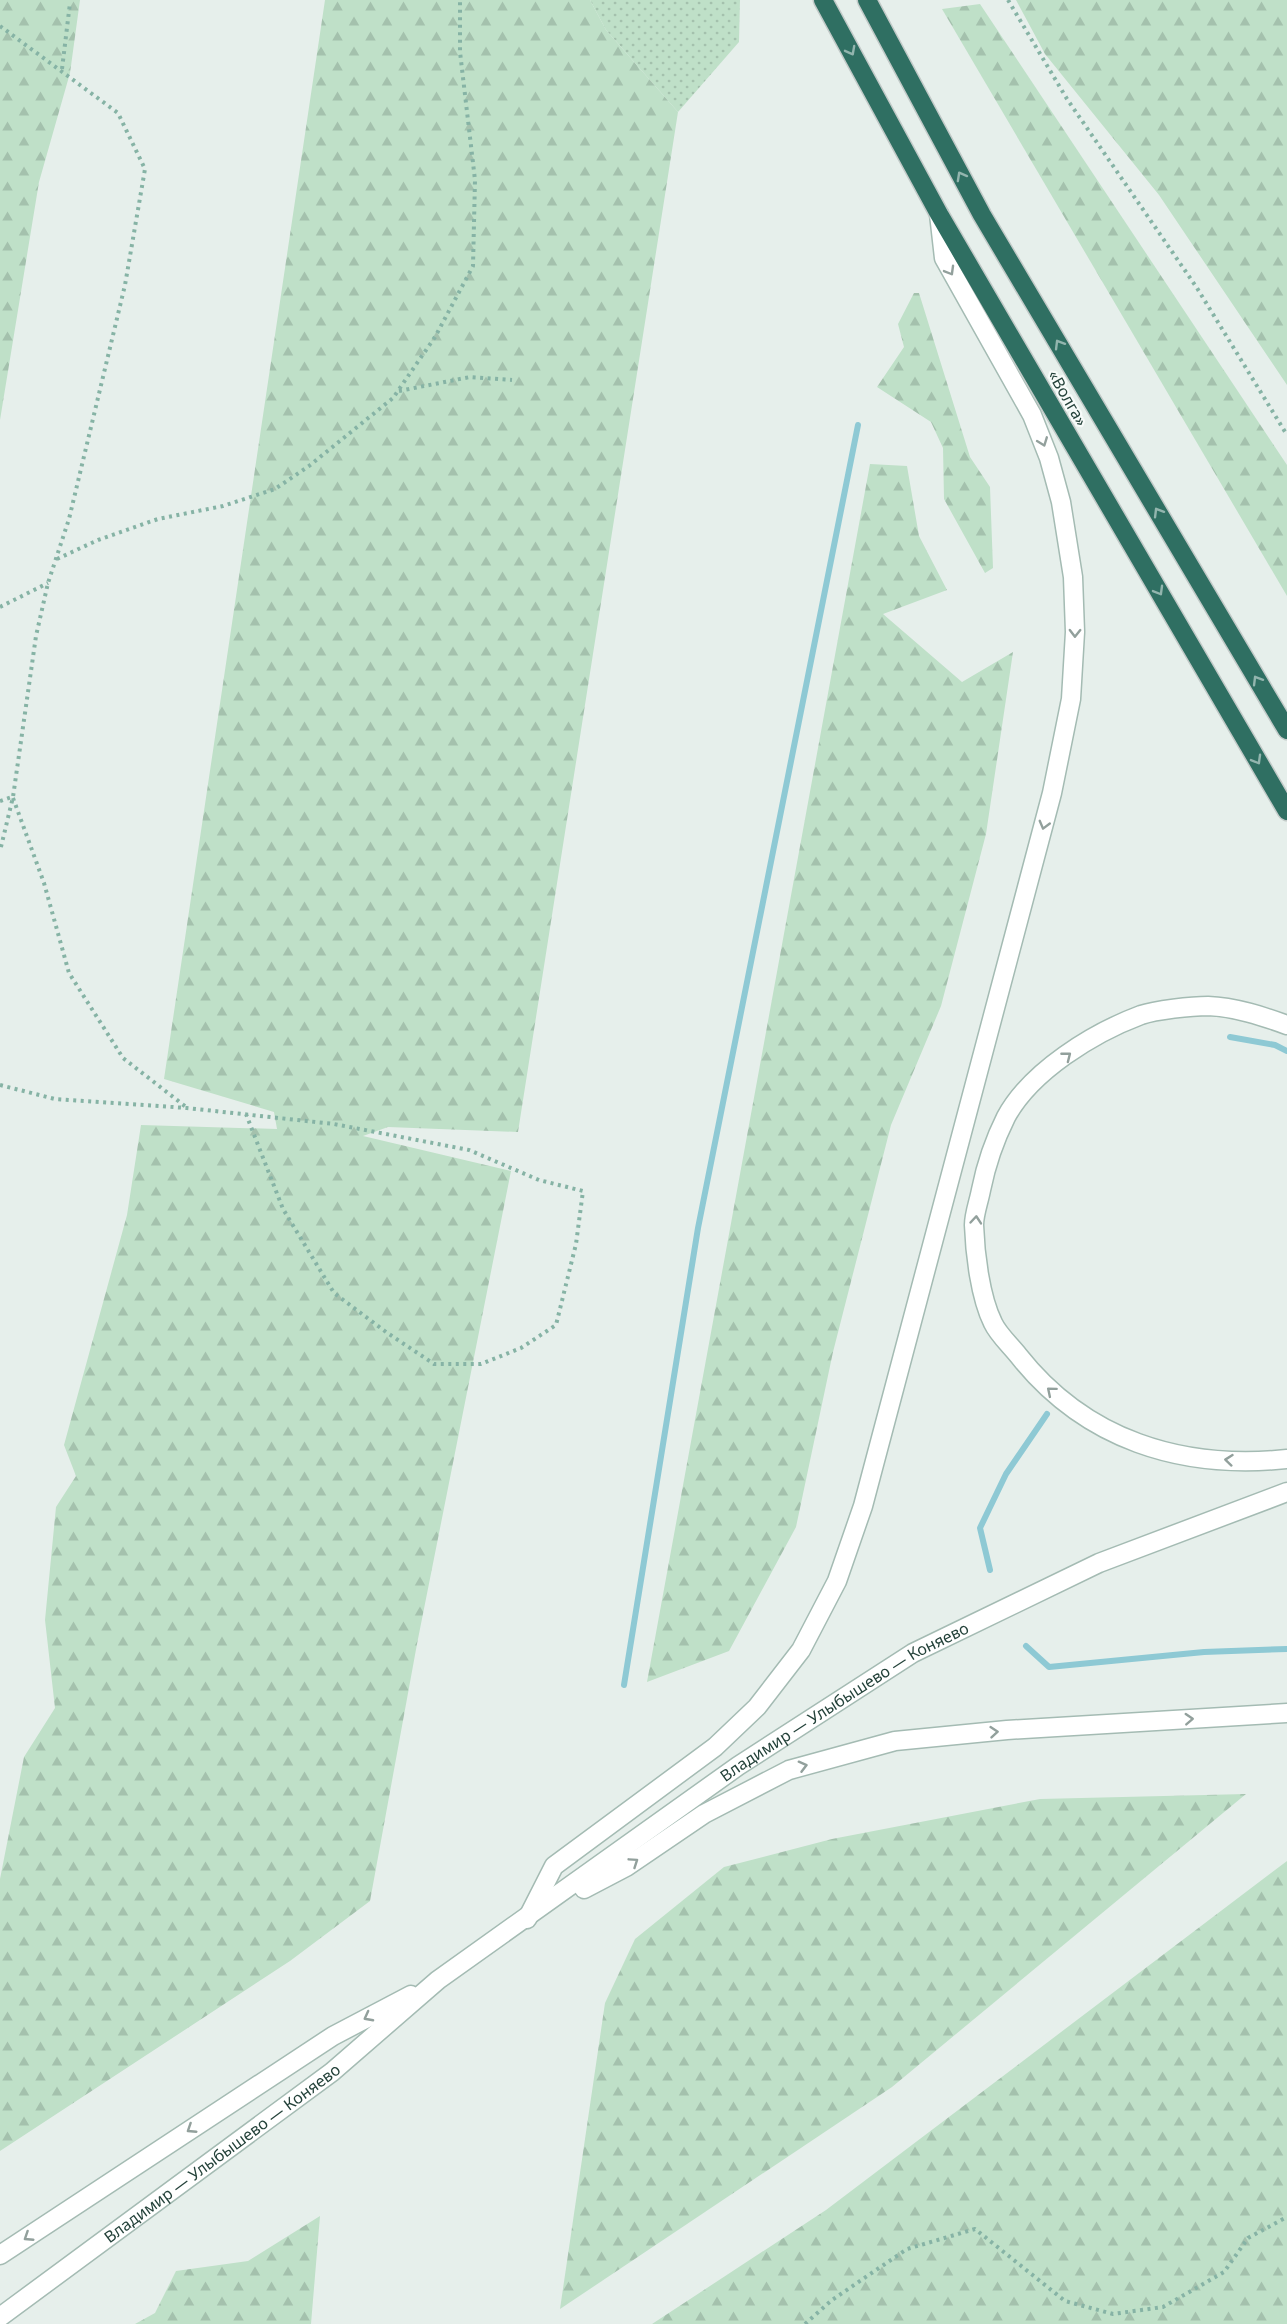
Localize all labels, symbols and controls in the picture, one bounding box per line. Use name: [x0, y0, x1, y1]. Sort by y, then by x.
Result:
one-way arrow: [844, 45, 855, 56]
one-way arrow: [957, 171, 968, 182]
one-way arrow: [943, 265, 955, 275]
one-way arrow: [1054, 340, 1066, 350]
street label: «Волга»: [1043, 366, 1093, 430]
one-way arrow: [1036, 436, 1048, 447]
one-way arrow: [1153, 508, 1165, 518]
one-way arrow: [1151, 585, 1163, 595]
one-way arrow: [1068, 629, 1081, 638]
one-way arrow: [1253, 676, 1264, 686]
one-way arrow: [1250, 754, 1261, 764]
one-way arrow: [1038, 820, 1051, 830]
one-way arrow: [1060, 1052, 1071, 1063]
one-way arrow: [969, 1216, 982, 1225]
one-way arrow: [1047, 1388, 1058, 1399]
one-way arrow: [1224, 1454, 1233, 1467]
street label: Владимир — Улыбышево — Коняево: [715, 1617, 972, 1786]
one-way arrow: [1184, 1713, 1193, 1726]
one-way arrow: [990, 1726, 999, 1739]
one-way arrow: [797, 1761, 808, 1773]
one-way arrow: [628, 1857, 638, 1869]
one-way arrow: [364, 2010, 374, 2021]
street label: Владимир — Улыбышево — Коняево: [99, 2059, 345, 2248]
one-way arrow: [187, 2122, 197, 2134]
one-way arrow: [24, 2230, 35, 2241]

